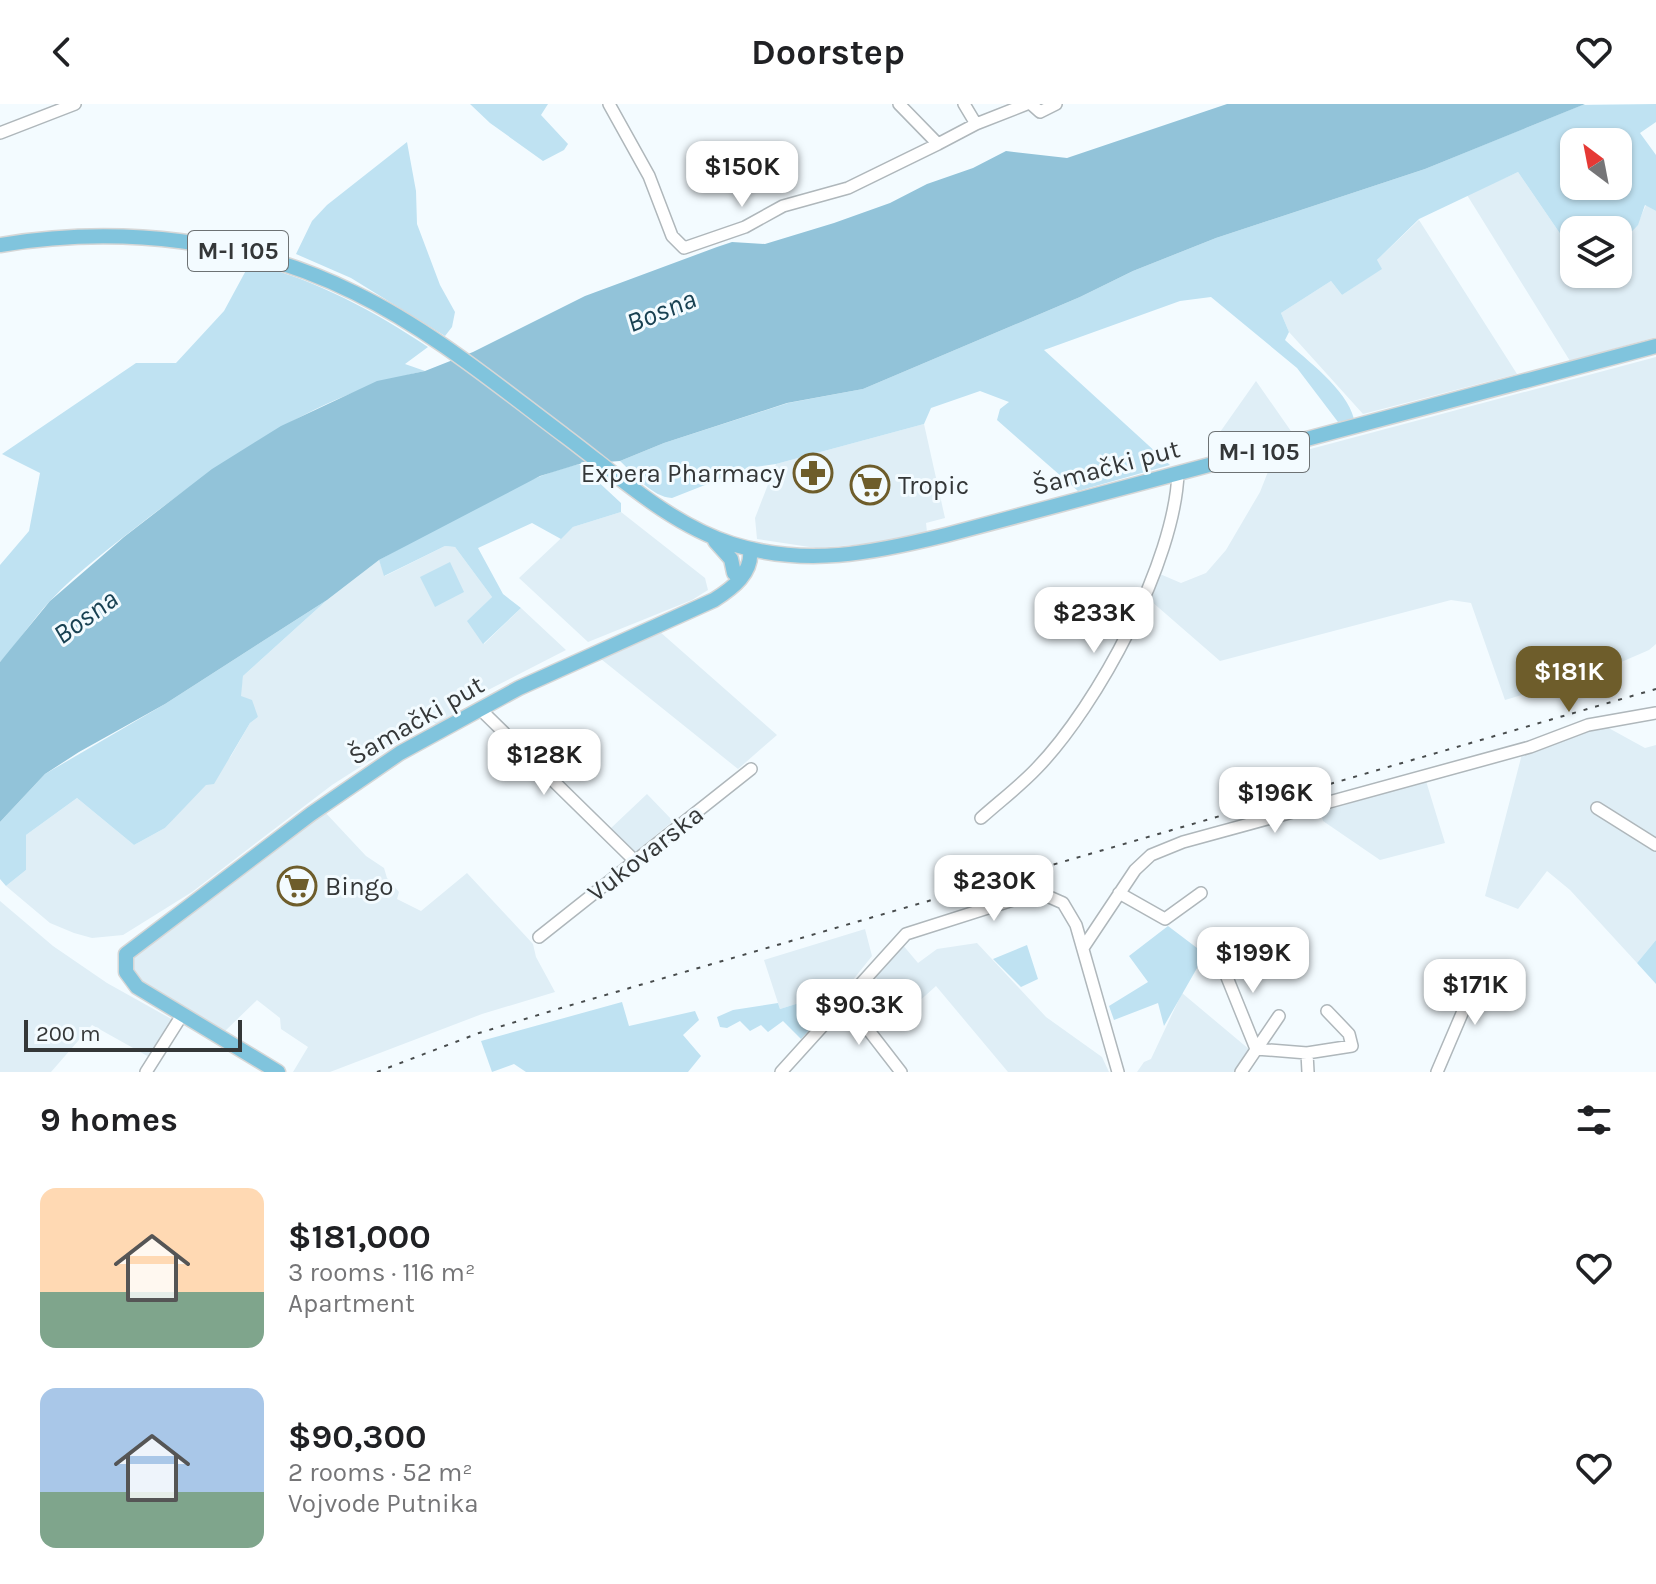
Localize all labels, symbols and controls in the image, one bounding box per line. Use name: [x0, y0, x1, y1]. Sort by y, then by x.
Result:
icon: back: [40, 30, 84, 74]
icon: heart: [1572, 30, 1616, 74]
text: Doorstep: [751, 31, 905, 73]
north arrow: [1560, 128, 1632, 200]
map controls: [1560, 128, 1632, 288]
pin: $150K: [686, 141, 798, 209]
text: $150K: [704, 151, 780, 182]
button: layers: [1560, 216, 1632, 288]
road number: M-I 105: [188, 231, 288, 271]
water label: Bosna: [622, 282, 701, 339]
street label: Šamački put: [1029, 432, 1183, 502]
road number: M-I 105: [1209, 432, 1309, 472]
pharmacy icon: Expera Pharmacy: [792, 452, 834, 494]
place label: Expera Pharmacy: [581, 458, 785, 489]
supermarket icon: Tropic: [849, 464, 891, 506]
place label: Tropic: [898, 470, 969, 501]
water label: Bosna: [46, 582, 124, 651]
pin: $233K: [1038, 587, 1150, 655]
text: $233K: [1053, 597, 1136, 628]
pin: $181K: [1513, 646, 1625, 714]
text: $181K: [1534, 656, 1604, 687]
street label: Šamački put: [342, 668, 490, 772]
pin: $128K: [488, 729, 600, 797]
text: $128K: [506, 739, 582, 770]
pin: $196K: [1219, 767, 1331, 835]
text: $196K: [1237, 777, 1313, 808]
street label: Vukovarska: [581, 799, 709, 908]
pin: $230K: [938, 855, 1050, 923]
supermarket icon: Bingo: [276, 865, 318, 907]
text: $230K: [952, 865, 1036, 896]
place label: Bingo: [325, 871, 393, 902]
pin: $199K: [1197, 927, 1309, 995]
text: $199K: [1215, 937, 1291, 968]
pin: $171K: [1419, 959, 1531, 1027]
text: $171K: [1442, 969, 1508, 1000]
pin: $90.3K: [794, 979, 924, 1047]
text: $90.3K: [815, 989, 904, 1020]
scale bar: [24, 1016, 242, 1052]
text: 200 m: [36, 1021, 101, 1047]
icon: filters: [1572, 1098, 1616, 1142]
text: 9 homes: [40, 1100, 178, 1140]
text: $181,000: [288, 1217, 431, 1257]
icon: home: [104, 1220, 200, 1316]
icon: heart: [1572, 1246, 1616, 1290]
text: 3 rooms · 116 m²: [288, 1257, 475, 1288]
text: Apartment: [288, 1288, 415, 1319]
text: $90,300: [288, 1417, 426, 1457]
icon: home: [104, 1420, 200, 1516]
icon: heart: [1572, 1446, 1616, 1490]
text: 2 rooms · 52 m²: [288, 1457, 473, 1488]
text: Vojvode Putnika: [288, 1488, 479, 1519]

